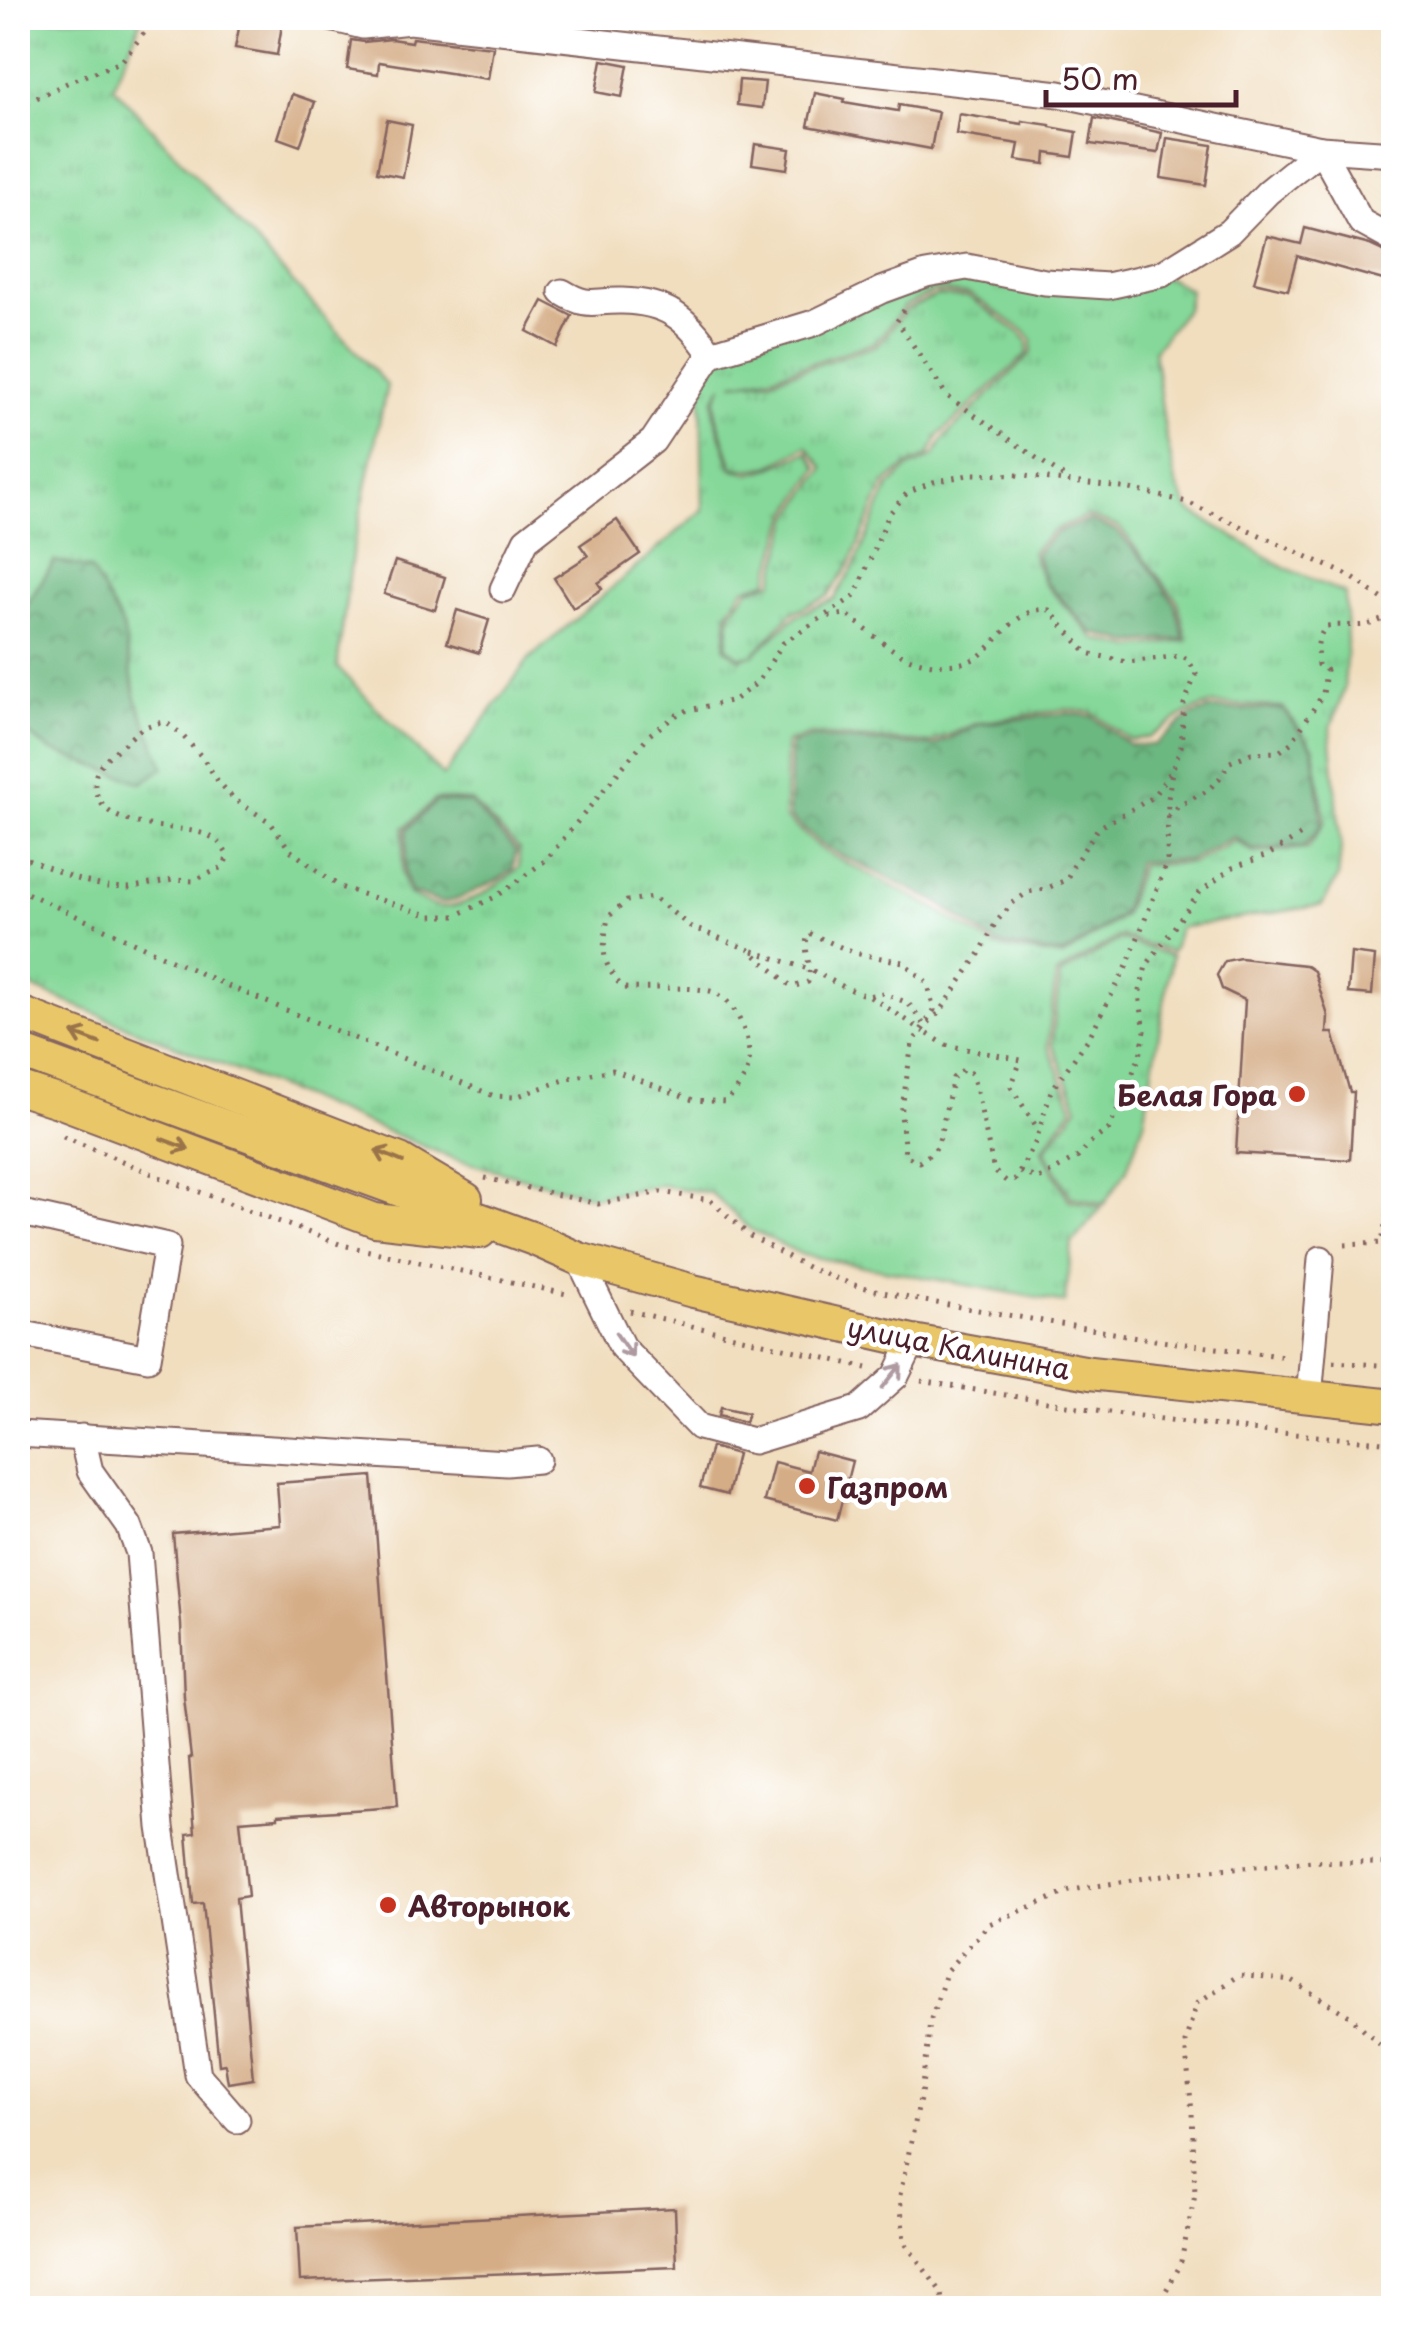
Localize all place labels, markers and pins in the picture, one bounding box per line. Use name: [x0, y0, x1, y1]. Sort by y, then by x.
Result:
place label: Белая Гора: [1117, 1073, 1277, 1116]
marker: Белая Гора: [1286, 1083, 1308, 1105]
place label: Газпром: [827, 1465, 948, 1508]
marker: Газпром: [796, 1475, 818, 1497]
place label: Авторынок: [408, 1884, 570, 1927]
marker: Авторынок: [377, 1894, 399, 1916]

